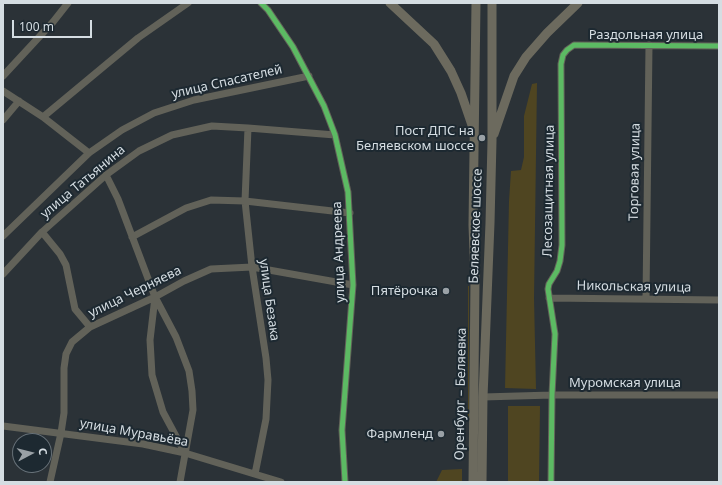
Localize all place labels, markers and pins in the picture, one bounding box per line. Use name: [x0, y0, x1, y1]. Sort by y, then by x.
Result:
place label: Пост ДПС на Беляевском шоссе: [356, 123, 474, 154]
marker: Пост ДПС на Беляевском шоссе: [477, 133, 487, 143]
place label: Пятёрочка: [371, 283, 438, 299]
marker: Пятёрочка: [441, 286, 451, 296]
place label: Фармленд: [367, 426, 433, 442]
marker: Фармленд: [436, 429, 446, 439]

